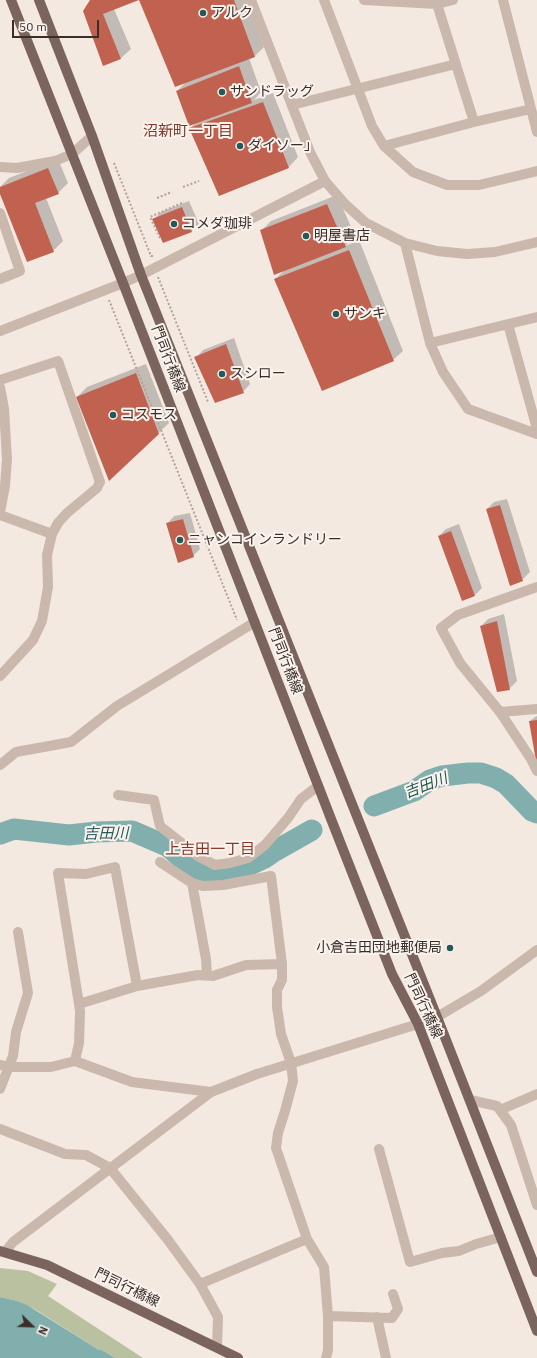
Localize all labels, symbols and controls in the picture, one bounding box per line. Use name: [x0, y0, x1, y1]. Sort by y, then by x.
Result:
place label: アルク: [211, 5, 253, 21]
marker: アルク: [198, 8, 208, 18]
scale bar: [14, 12, 101, 38]
text: 50 m: [19, 19, 47, 34]
place label: サンドラッグ: [230, 84, 314, 100]
marker: サンドラッグ: [217, 87, 227, 97]
district label: 沼新町一丁目: [143, 123, 233, 141]
place label: ダイソー」: [248, 138, 318, 154]
marker: ダイソー」: [235, 141, 245, 151]
place label: コメダ珈琲: [182, 216, 252, 232]
marker: コメダ珈琲: [169, 219, 179, 229]
place label: 明屋書店: [314, 228, 370, 244]
marker: 明屋書店: [301, 231, 311, 241]
place label: サンキ: [344, 306, 386, 322]
marker: サンキ: [331, 309, 341, 319]
street label: 門司行橋線: [148, 323, 188, 395]
place label: スシロー: [230, 366, 286, 382]
marker: スシロー: [217, 369, 227, 379]
place label: コスモス: [121, 407, 177, 423]
marker: コスモス: [108, 410, 118, 420]
place label: ニャンコインランドリー: [188, 532, 342, 548]
marker: ニャンコインランドリー: [175, 535, 185, 545]
street label: 門司行橋線: [265, 625, 305, 697]
water label: 吉田川: [402, 770, 450, 802]
water label: 吉田川: [83, 825, 129, 843]
district label: 上吉田一丁目: [165, 841, 255, 859]
place label: 小倉吉田団地郵便局: [316, 940, 442, 956]
marker: 小倉吉田団地郵便局: [445, 943, 455, 953]
street label: 門司行橋線: [401, 971, 445, 1041]
street label: 門司行橋線: [92, 1265, 162, 1311]
north arrow: [12, 1306, 52, 1346]
text: N: [35, 1324, 51, 1337]

